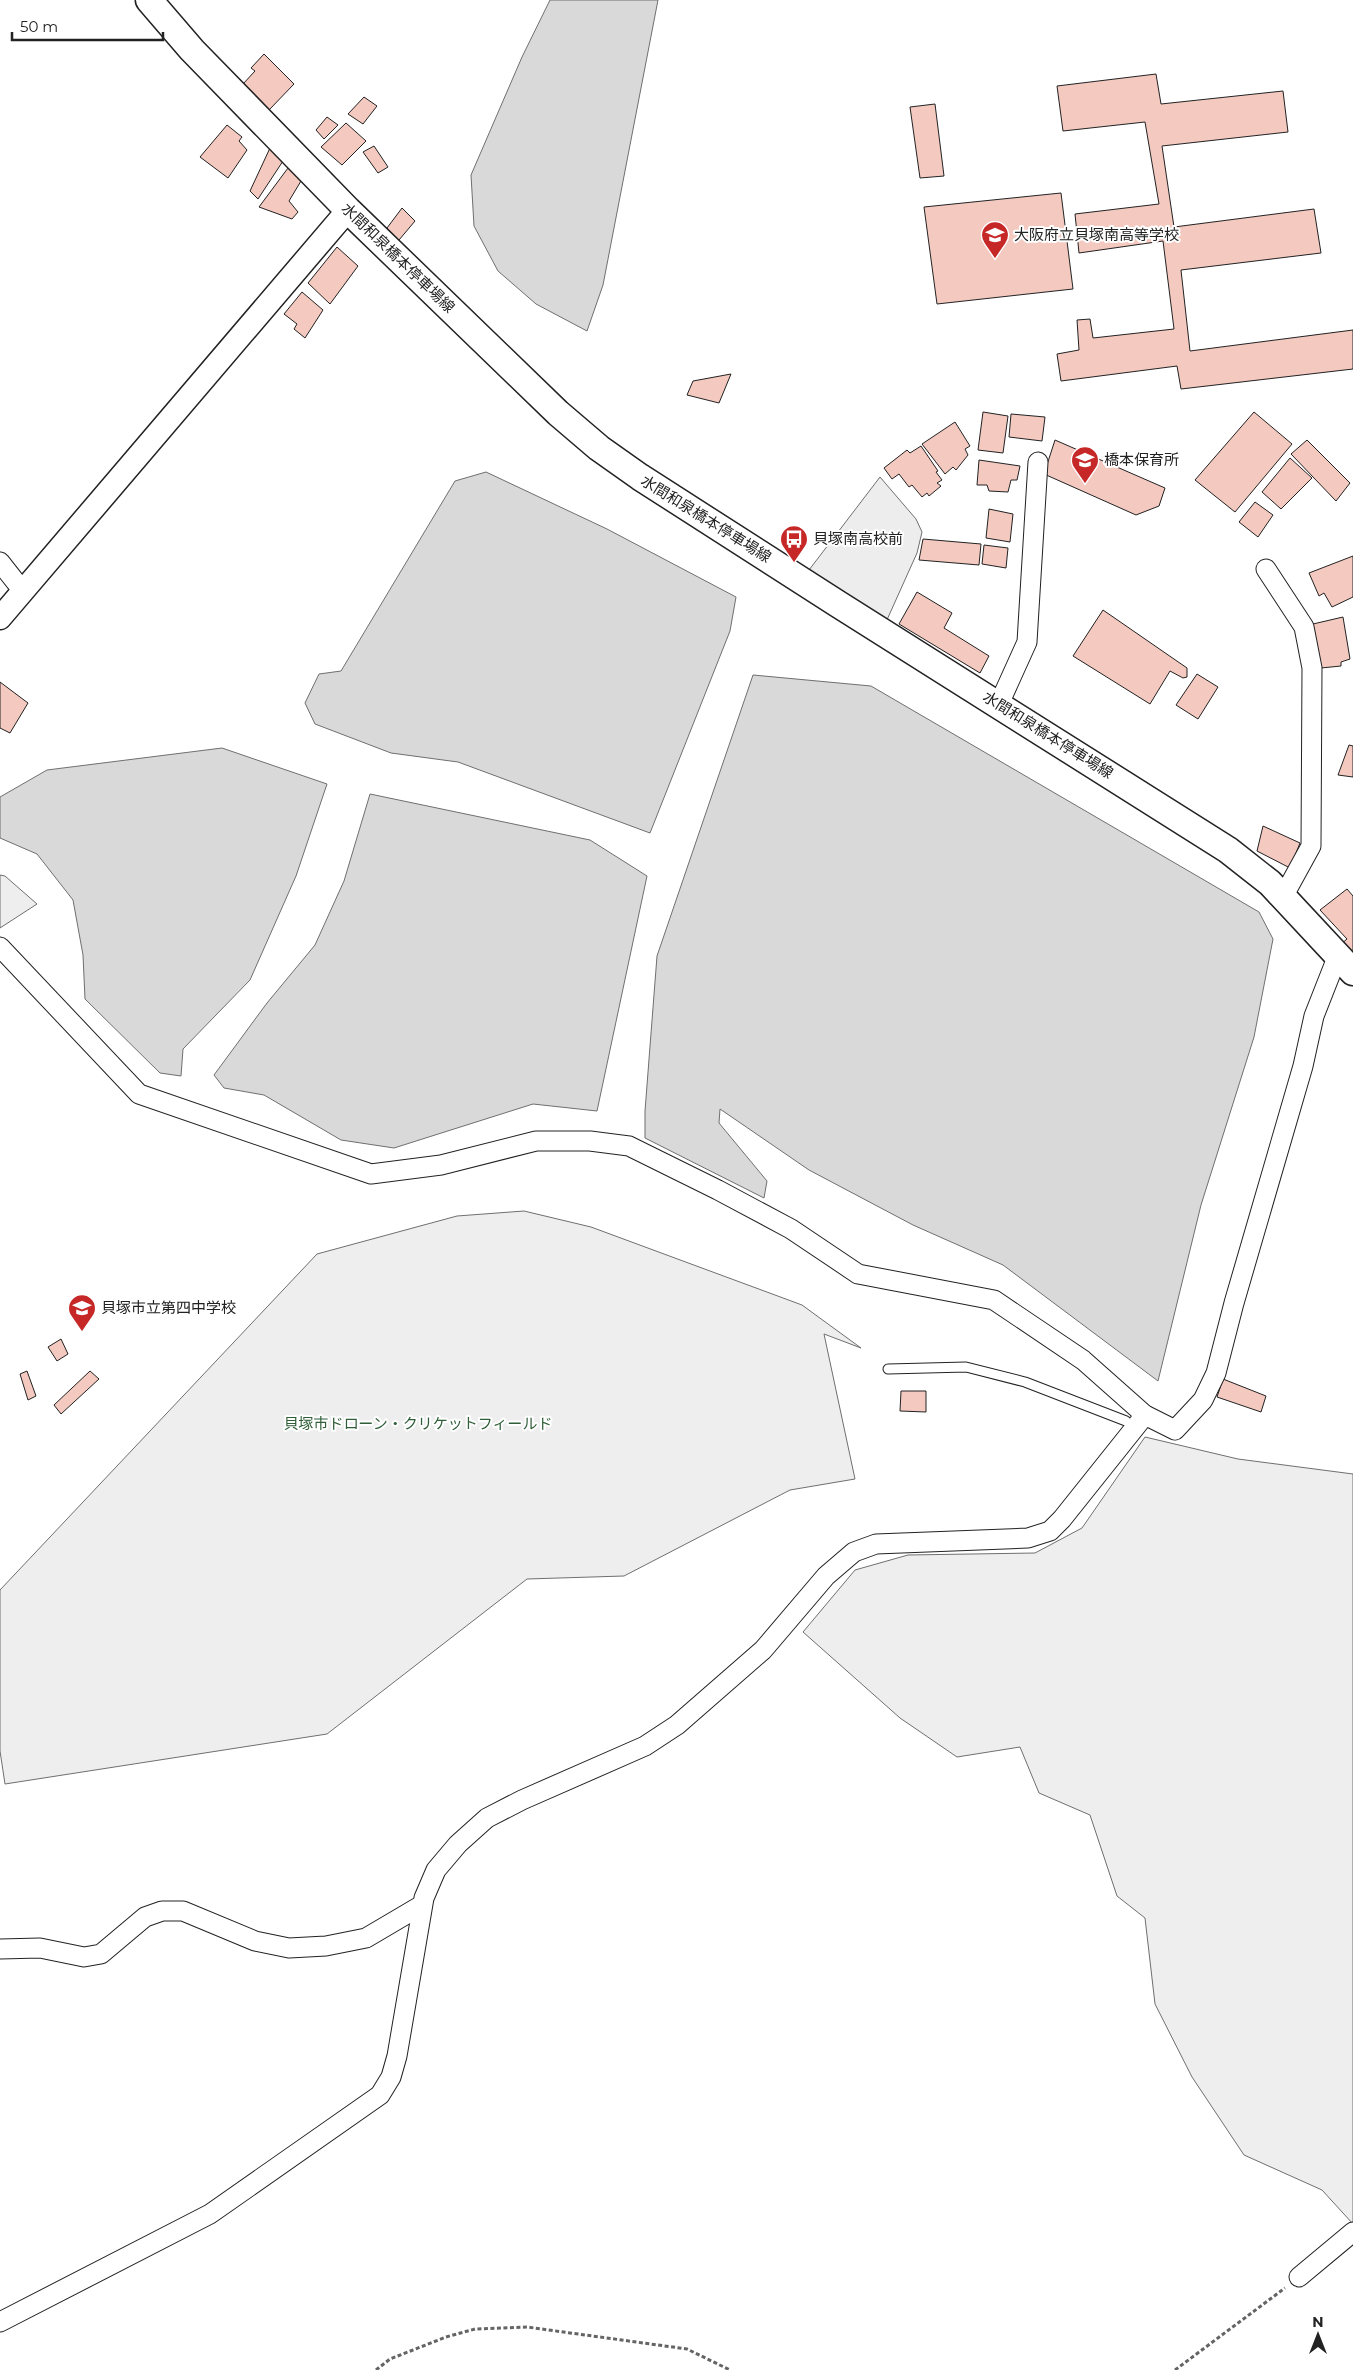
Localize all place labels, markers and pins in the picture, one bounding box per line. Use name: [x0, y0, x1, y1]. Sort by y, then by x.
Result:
school or university icon: 大阪府立貝塚南高等学校: [980, 220, 1010, 259]
place label: 大阪府立貝塚南高等学校: [1014, 225, 1179, 244]
school or university icon: 橋本保育所: [1070, 445, 1100, 484]
place label: 橋本保育所: [1104, 450, 1179, 469]
bus stop icon: 貝塚南高校前: [779, 524, 809, 563]
place label: 貝塚南高校前: [813, 529, 903, 548]
school or university icon: 貝塚市立第四中学校: [67, 1293, 97, 1332]
place label: 貝塚市立第四中学校: [101, 1298, 236, 1317]

